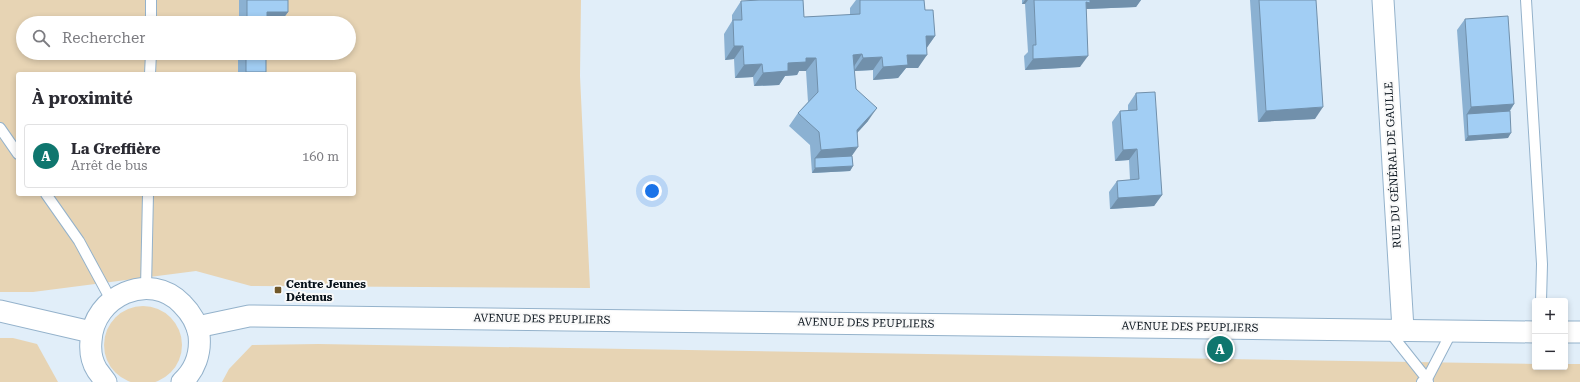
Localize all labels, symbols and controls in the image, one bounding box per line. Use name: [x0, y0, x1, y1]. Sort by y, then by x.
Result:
search box: [16, 16, 356, 60]
icon: search: [30, 27, 52, 49]
text: Rechercher: [62, 29, 145, 47]
street label: RUE DU GÉNÉRAL DE GAULLE: [1381, 82, 1404, 248]
text: À proximité: [32, 88, 133, 108]
text: La Greffière: [71, 140, 161, 158]
text: A: [41, 149, 51, 164]
text: 160 m: [302, 149, 339, 164]
text: Arrêt de bus: [71, 158, 147, 173]
your location: [642, 181, 662, 201]
place label: Centre Jeunes Détenus: [286, 278, 366, 304]
marker: Centre Jeunes Détenus: [273, 285, 283, 295]
map controls: [1532, 298, 1568, 370]
button: +: [1532, 298, 1568, 334]
street label: AVENUE DES PEUPLIERS: [473, 311, 611, 327]
street label: AVENUE DES PEUPLIERS: [797, 315, 935, 331]
street label: AVENUE DES PEUPLIERS: [1121, 319, 1259, 335]
pin: A: [1207, 334, 1233, 364]
button: −: [1532, 334, 1568, 370]

